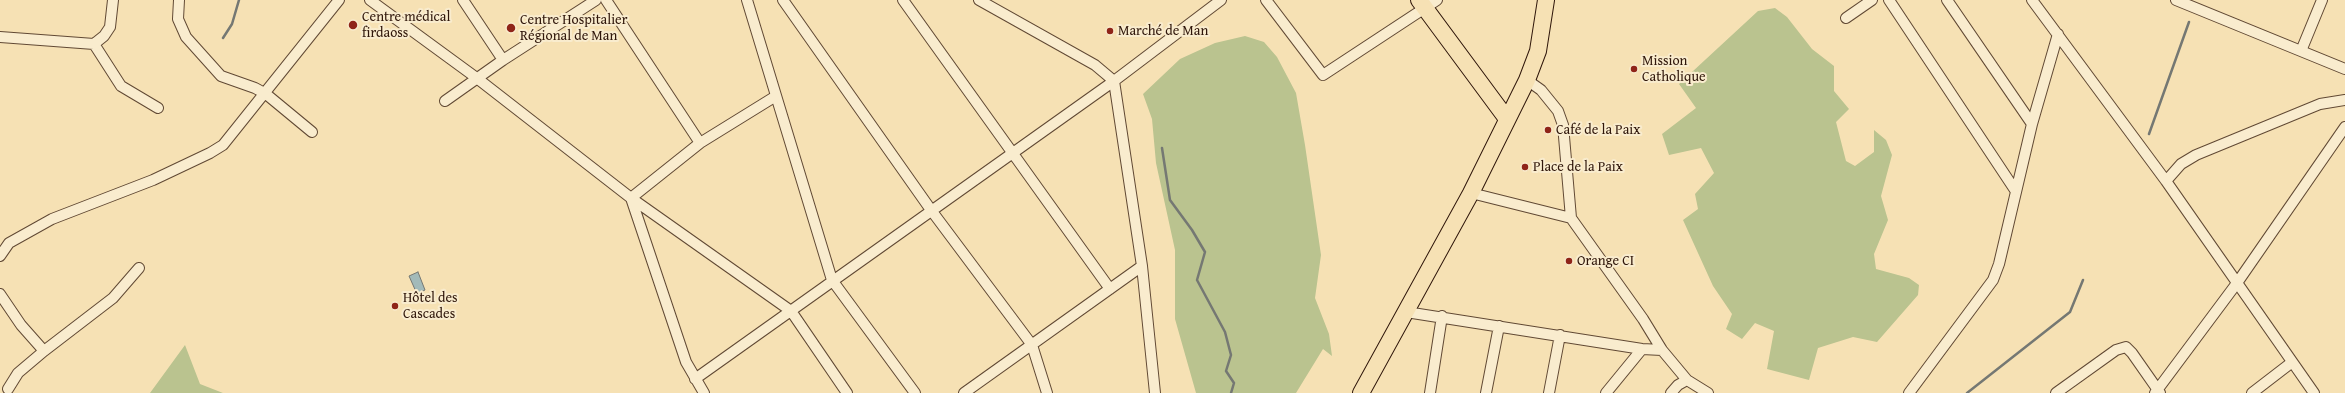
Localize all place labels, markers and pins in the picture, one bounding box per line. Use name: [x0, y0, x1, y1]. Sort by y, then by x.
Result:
place label: Centre médical firdaoss: [362, 9, 450, 42]
place label: Centre Hospitalier Régional de Man: [520, 12, 627, 44]
marker: Centre médical firdaoss: [347, 19, 359, 31]
marker: Centre Hospitalier Régional de Man: [505, 22, 517, 34]
place label: Marché de Man: [1118, 23, 1208, 39]
marker: Marché de Man: [1105, 26, 1115, 36]
place label: Mission Catholique: [1642, 53, 1706, 86]
marker: Mission Catholique: [1629, 64, 1639, 74]
place label: Café de la Paix: [1556, 122, 1640, 138]
marker: Café de la Paix: [1543, 125, 1553, 135]
place label: Place de la Paix: [1533, 159, 1623, 175]
marker: Place de la Paix: [1520, 162, 1530, 172]
place label: Orange CI: [1577, 253, 1634, 269]
marker: Orange CI: [1564, 256, 1574, 266]
place label: Hôtel des Cascades: [403, 290, 458, 322]
marker: Hôtel des Cascades: [390, 301, 400, 311]

